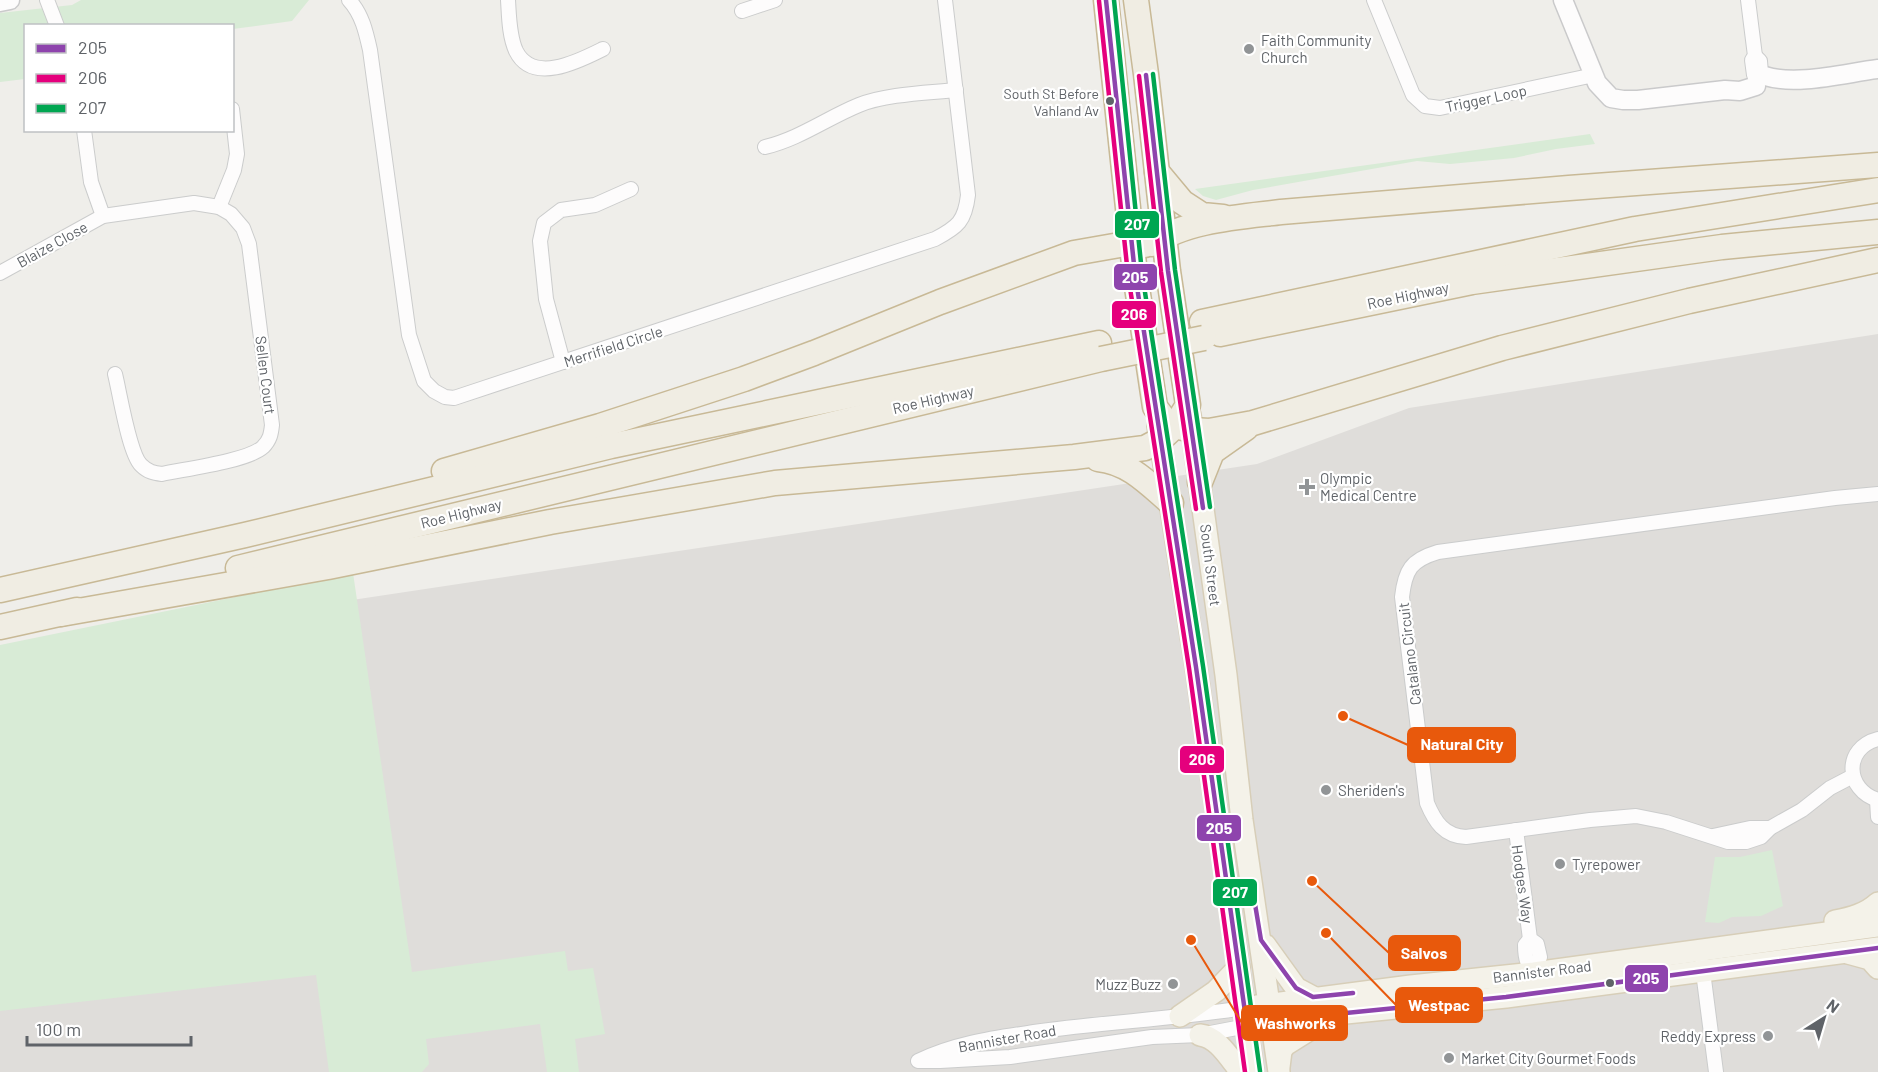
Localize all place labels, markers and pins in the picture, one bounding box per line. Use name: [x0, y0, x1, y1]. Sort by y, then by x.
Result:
place label: Faith Community Church: [1261, 31, 1372, 66]
marker: Faith Community Church: [1242, 42, 1256, 56]
place label: South St Before Vahland Av: [1004, 85, 1099, 119]
marker: South St Before Vahland Av: [1104, 95, 1116, 107]
place label: Olympic Medical Centre: [1320, 469, 1417, 504]
marker: Olympic Medical Centre: [1298, 478, 1316, 496]
callout: Natural City: [1408, 728, 1515, 762]
place label: Sheriden's: [1338, 781, 1405, 799]
marker: Sheriden's: [1319, 783, 1333, 797]
place label: Tyrepower: [1572, 855, 1641, 873]
marker: Tyrepower: [1553, 857, 1567, 871]
callout: Salvos: [1389, 936, 1460, 970]
place label: Muzz Buzz: [1095, 975, 1161, 993]
marker: Muzz Buzz: [1166, 977, 1180, 991]
unlabelled marker: [1604, 977, 1616, 989]
callout: Westpac: [1396, 988, 1482, 1022]
callout: Washworks: [1242, 1006, 1347, 1040]
place label: Reddy Express: [1661, 1027, 1756, 1045]
marker: Reddy Express: [1761, 1029, 1775, 1043]
place label: Market City Gourmet Foods: [1461, 1049, 1636, 1067]
marker: Market City Gourmet Foods: [1442, 1051, 1456, 1065]

